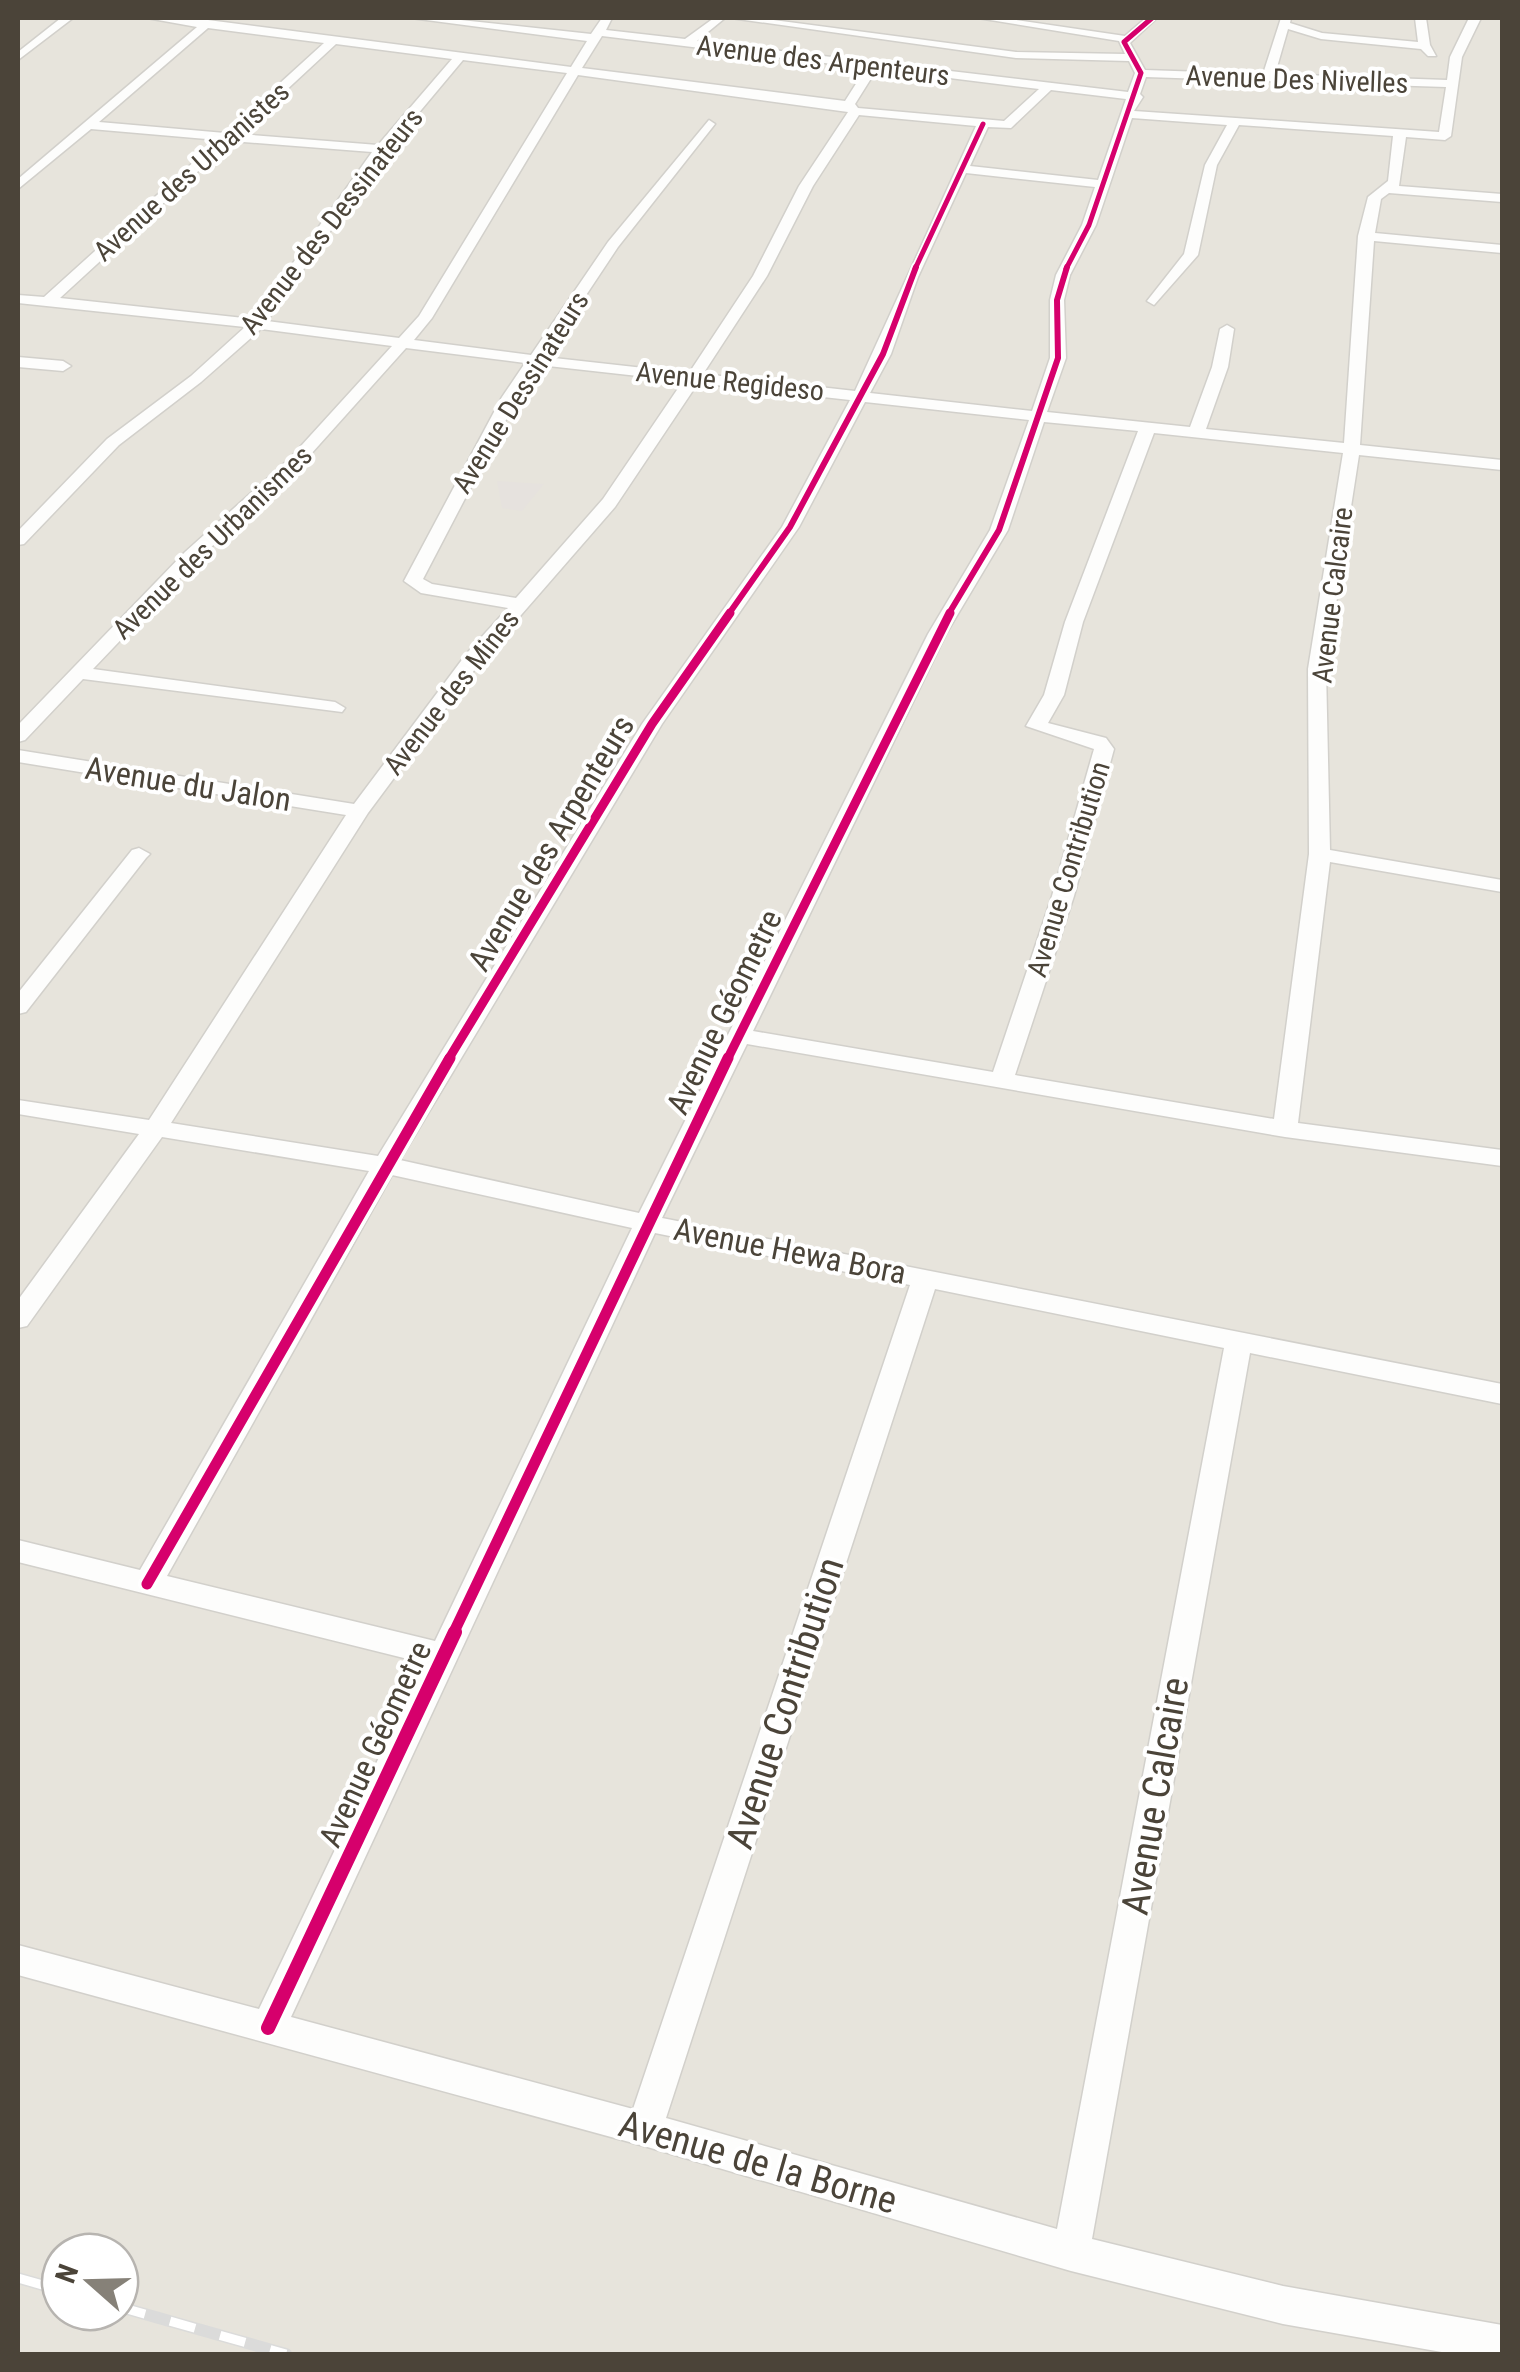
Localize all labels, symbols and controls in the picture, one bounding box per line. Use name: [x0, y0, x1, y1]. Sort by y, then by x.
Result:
street label: Avenue des Arpenteurs: [695, 29, 951, 92]
street label: Avenue Des Nivelles: [1185, 59, 1409, 100]
street label: Avenue des Urbanistes: [87, 75, 296, 268]
street label: Avenue des Dessinateurs: [233, 102, 430, 341]
street label: Avenue Dessinateurs: [445, 285, 596, 499]
street label: Avenue Regideso: [634, 355, 826, 408]
street label: Avenue des Urbanismes: [106, 439, 319, 646]
street label: Avenue Calcaire: [1305, 505, 1360, 685]
street label: Avenue des Mines: [377, 603, 526, 781]
street label: Avenue des Arpenteurs: [460, 708, 642, 978]
street label: Avenue du Jalon: [82, 749, 294, 819]
street label: Avenue Contribution: [1020, 757, 1117, 981]
street label: Avenue Géometre: [658, 904, 790, 1120]
street label: Avenue Hewa Bora: [671, 1210, 909, 1292]
street label: Avenue Contribution: [717, 1552, 853, 1854]
street label: Avenue Géometre: [311, 1635, 439, 1853]
street label: Avenue Calcaire: [1112, 1674, 1198, 1918]
street label: Avenue de la Borne: [614, 2101, 902, 2223]
north arrow: [40, 2232, 140, 2332]
text: N: [49, 2260, 85, 2287]

